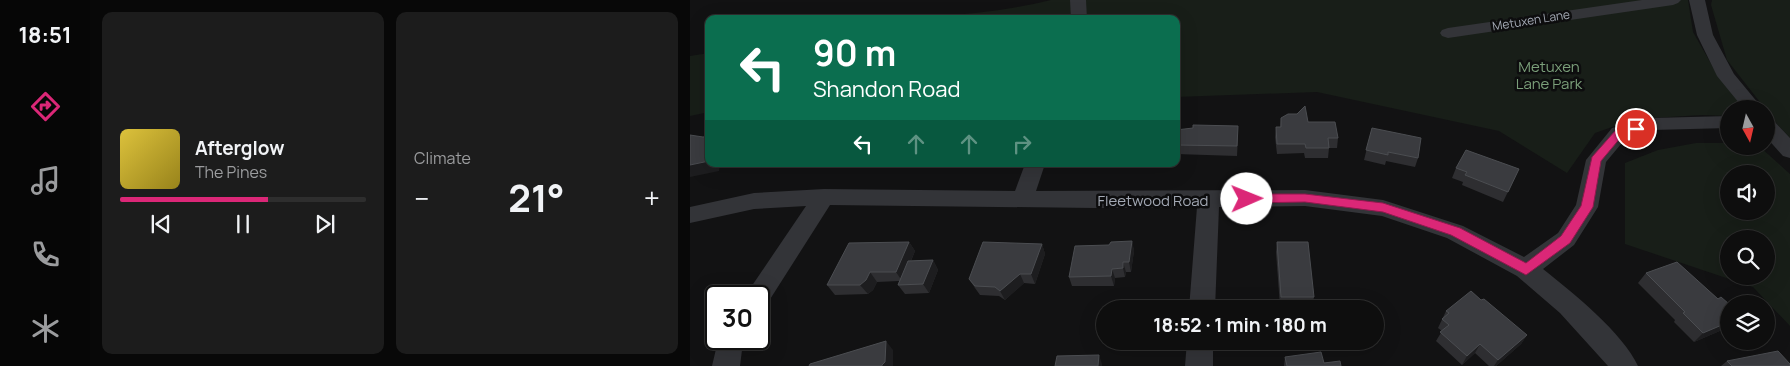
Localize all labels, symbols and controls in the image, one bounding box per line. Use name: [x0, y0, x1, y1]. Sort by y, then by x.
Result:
street label: Metuxen Lane: [1491, 5, 1571, 35]
text: 18:51: [18, 20, 72, 50]
text: 90 m: [813, 29, 896, 77]
icon: left: [730, 35, 795, 100]
park label: Metuxen Lane Park: [1516, 56, 1583, 94]
text: Shandon Road: [813, 74, 961, 104]
icon: directions: [28, 89, 63, 124]
north arrow: [1720, 100, 1775, 155]
map controls: [1720, 100, 1775, 350]
pin: [1615, 108, 1657, 150]
icon: arrive: [1622, 115, 1650, 143]
icon: left: [849, 130, 877, 158]
icon: ahead: [902, 130, 930, 158]
icon: ahead: [955, 130, 983, 158]
icon: right: [1008, 130, 1036, 158]
text: Afterglow: [195, 135, 284, 161]
text: Climate: [414, 147, 471, 169]
text: The Pines: [195, 161, 267, 183]
icon: music: [28, 163, 63, 198]
button: sound: [1720, 165, 1775, 220]
text: 21°: [508, 171, 565, 223]
position arrow: [1220, 172, 1272, 224]
text: −: [414, 179, 429, 217]
text: +: [644, 179, 660, 217]
street label: Fleetwood Road: [1098, 190, 1209, 211]
icon: previous: [147, 210, 175, 238]
icon: pause: [229, 210, 257, 238]
icon: next: [311, 210, 339, 238]
button: search: [1720, 230, 1775, 285]
icon: phone: [28, 237, 63, 272]
speed limit sign: 30: [705, 285, 770, 350]
button: layers: [1720, 295, 1775, 350]
icon: climate: [28, 311, 63, 346]
text: 18:52 · 1 min · 180 m: [1153, 312, 1327, 338]

